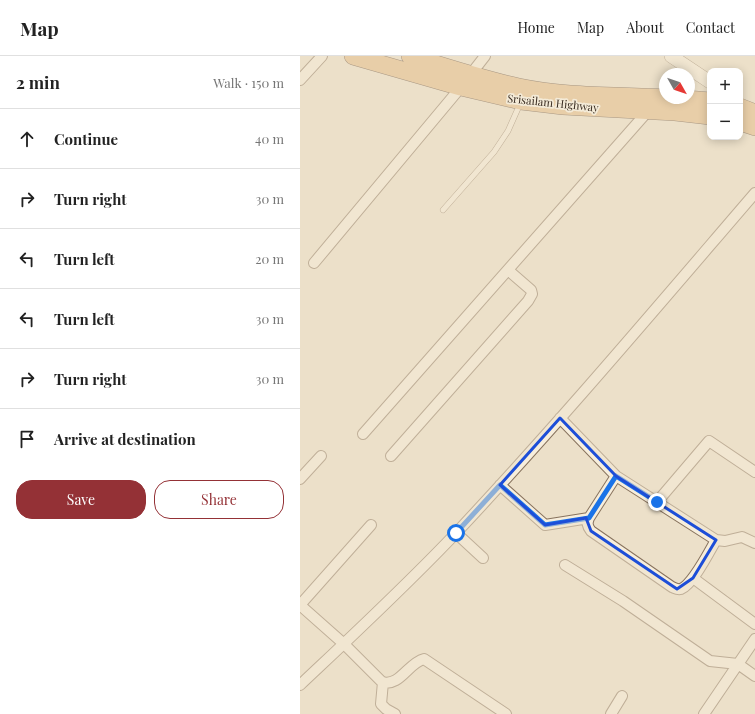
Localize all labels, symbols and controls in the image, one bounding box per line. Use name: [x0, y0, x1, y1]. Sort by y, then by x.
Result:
text: Map: [20, 15, 59, 41]
text: Home: [517, 18, 555, 37]
text: Map: [577, 18, 604, 37]
text: About: [626, 18, 664, 37]
text: Contact: [686, 18, 735, 37]
north arrow: [659, 68, 695, 104]
map controls: [707, 68, 743, 140]
button: +: [707, 68, 743, 104]
text: 2 min: [16, 71, 60, 93]
text: Walk · 150 m: [213, 74, 284, 91]
street label: Srisailam Highway: [507, 90, 600, 115]
button: −: [707, 104, 743, 140]
icon: ahead: [16, 128, 38, 150]
text: Continue: [54, 129, 118, 149]
text: 40 m: [255, 130, 284, 147]
icon: right: [16, 188, 38, 210]
text: Turn right: [54, 189, 127, 209]
text: 30 m: [256, 190, 284, 207]
icon: left: [16, 248, 38, 270]
text: Turn left: [54, 249, 115, 269]
text: 20 m: [255, 250, 284, 267]
icon: left: [16, 308, 38, 330]
text: Turn left: [54, 309, 115, 329]
text: 30 m: [256, 310, 284, 327]
icon: right: [16, 368, 38, 390]
text: Turn right: [54, 369, 127, 389]
text: 30 m: [256, 370, 284, 387]
icon: arrive: [16, 428, 38, 450]
text: Arrive at destination: [54, 429, 196, 449]
button: Save: [16, 480, 146, 519]
button: Share: [154, 480, 284, 519]
route end: [648, 493, 666, 511]
route start: [447, 524, 465, 542]

